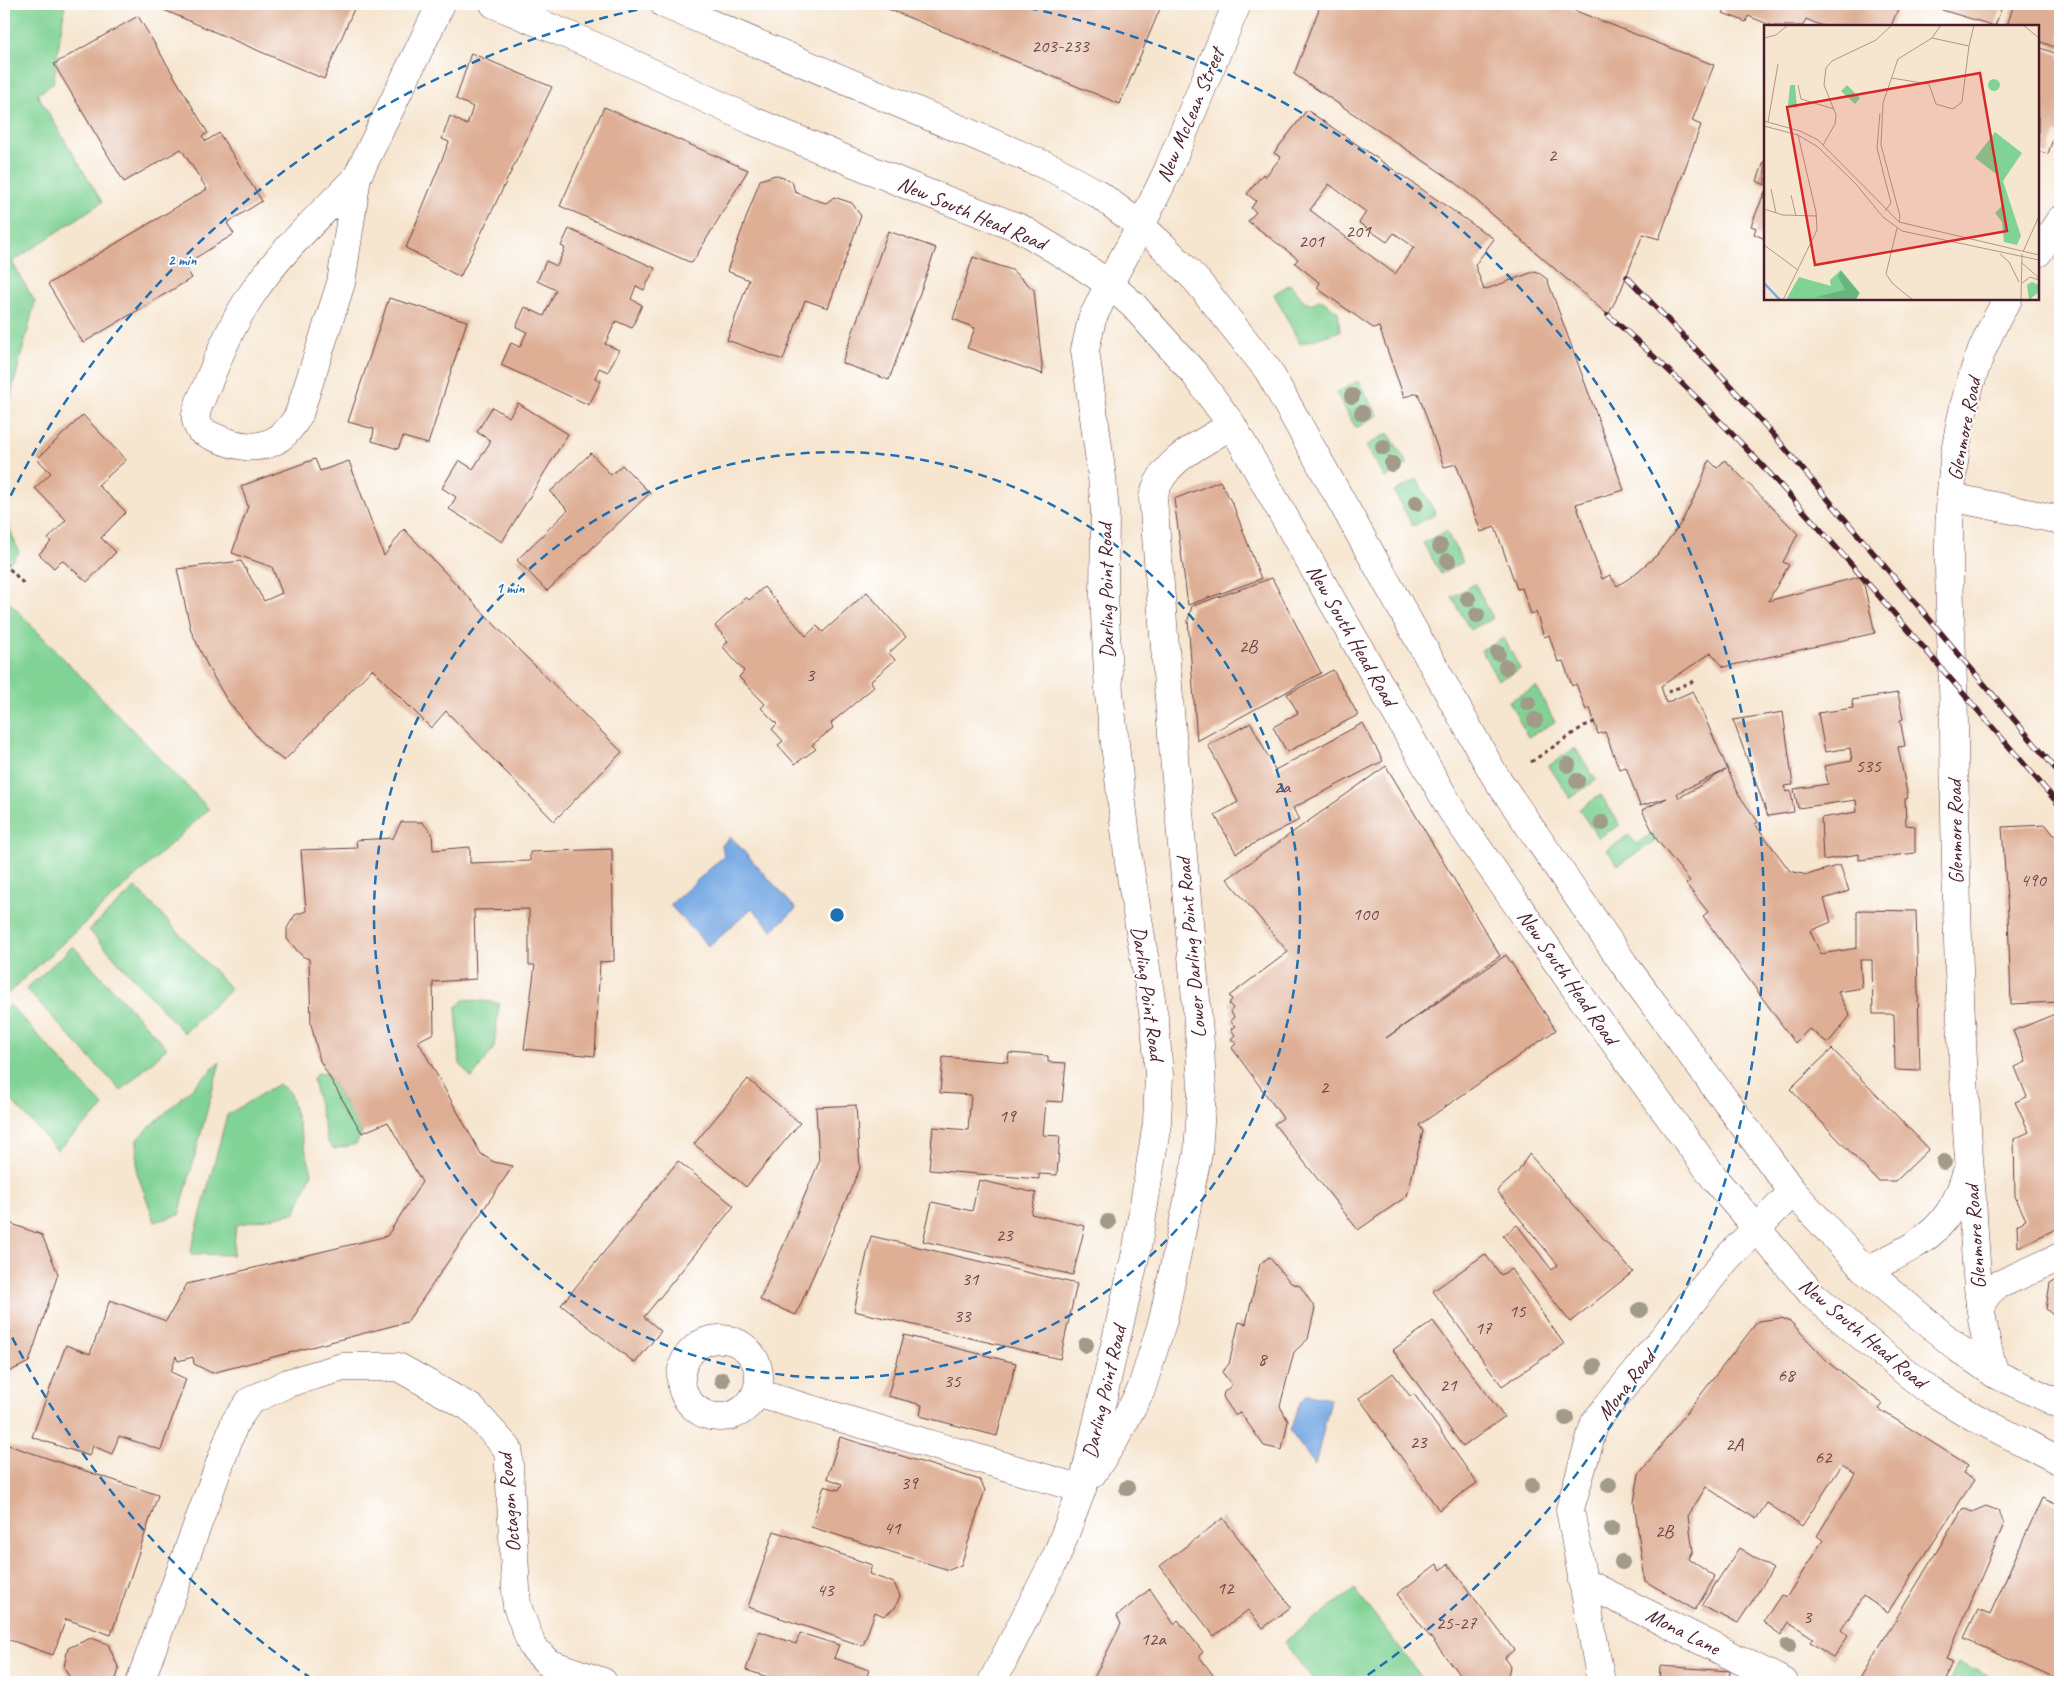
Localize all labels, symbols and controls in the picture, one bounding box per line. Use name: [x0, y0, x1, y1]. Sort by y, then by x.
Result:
inset map: [1764, 25, 2039, 300]
house number: 203-233: [1031, 34, 1090, 58]
street label: New McLean Street: [1150, 41, 1231, 186]
house number: 2: [1548, 143, 1558, 167]
street label: New South Head Road: [894, 170, 1054, 257]
house number: 201: [1345, 219, 1372, 243]
house number: 201: [1298, 229, 1325, 253]
text: 2 min: [168, 251, 197, 270]
street label: Glenmore Road: [1941, 372, 1987, 483]
street label: Darling Point Road: [1092, 520, 1120, 659]
street label: New South Head Road: [1301, 560, 1405, 714]
text: 1 min: [496, 579, 525, 598]
house number: 2B: [1239, 634, 1258, 658]
house number: 3: [806, 663, 816, 687]
house number: 535: [1855, 754, 1882, 778]
house number: 2a: [1274, 775, 1292, 799]
street label: Glenmore Road: [1941, 776, 1969, 884]
street label: Lower Darling Point Road: [1170, 854, 1212, 1039]
house number: 490: [2020, 868, 2047, 892]
house number: 100: [1352, 902, 1379, 926]
street label: New South Head Road: [1512, 904, 1626, 1053]
centre of rings: [828, 906, 846, 924]
street label: Darling Point Road: [1126, 924, 1171, 1065]
house number: 2: [1320, 1075, 1330, 1099]
house number: 19: [998, 1104, 1017, 1128]
street label: Glenmore Road: [1958, 1180, 1992, 1290]
house number: 23: [995, 1223, 1014, 1247]
house number: 31: [961, 1267, 980, 1291]
street label: New South Head Road: [1794, 1272, 1935, 1396]
house number: 15: [1508, 1299, 1527, 1323]
house number: 33: [953, 1304, 972, 1328]
house number: 17: [1474, 1316, 1493, 1340]
street label: Darling Point Road: [1076, 1320, 1133, 1461]
street label: Mona Road: [1591, 1342, 1663, 1425]
house number: 8: [1258, 1347, 1269, 1371]
house number: 68: [1777, 1363, 1797, 1387]
house number: 35: [943, 1369, 962, 1393]
house number: 21: [1439, 1373, 1458, 1397]
house number: 23: [1409, 1430, 1428, 1454]
house number: 2A: [1725, 1432, 1745, 1456]
house number: 62: [1814, 1445, 1833, 1469]
street label: Octagon Road: [491, 1449, 526, 1554]
house number: 39: [900, 1471, 919, 1495]
house number: 41: [883, 1516, 902, 1540]
house number: 2B: [1655, 1519, 1674, 1543]
house number: 12: [1216, 1576, 1235, 1600]
house number: 43: [816, 1578, 835, 1602]
street label: Mona Lane: [1642, 1601, 1726, 1662]
house number: 3: [1803, 1605, 1813, 1629]
house number: 25-27: [1436, 1611, 1478, 1635]
house number: 12a: [1140, 1627, 1167, 1651]

